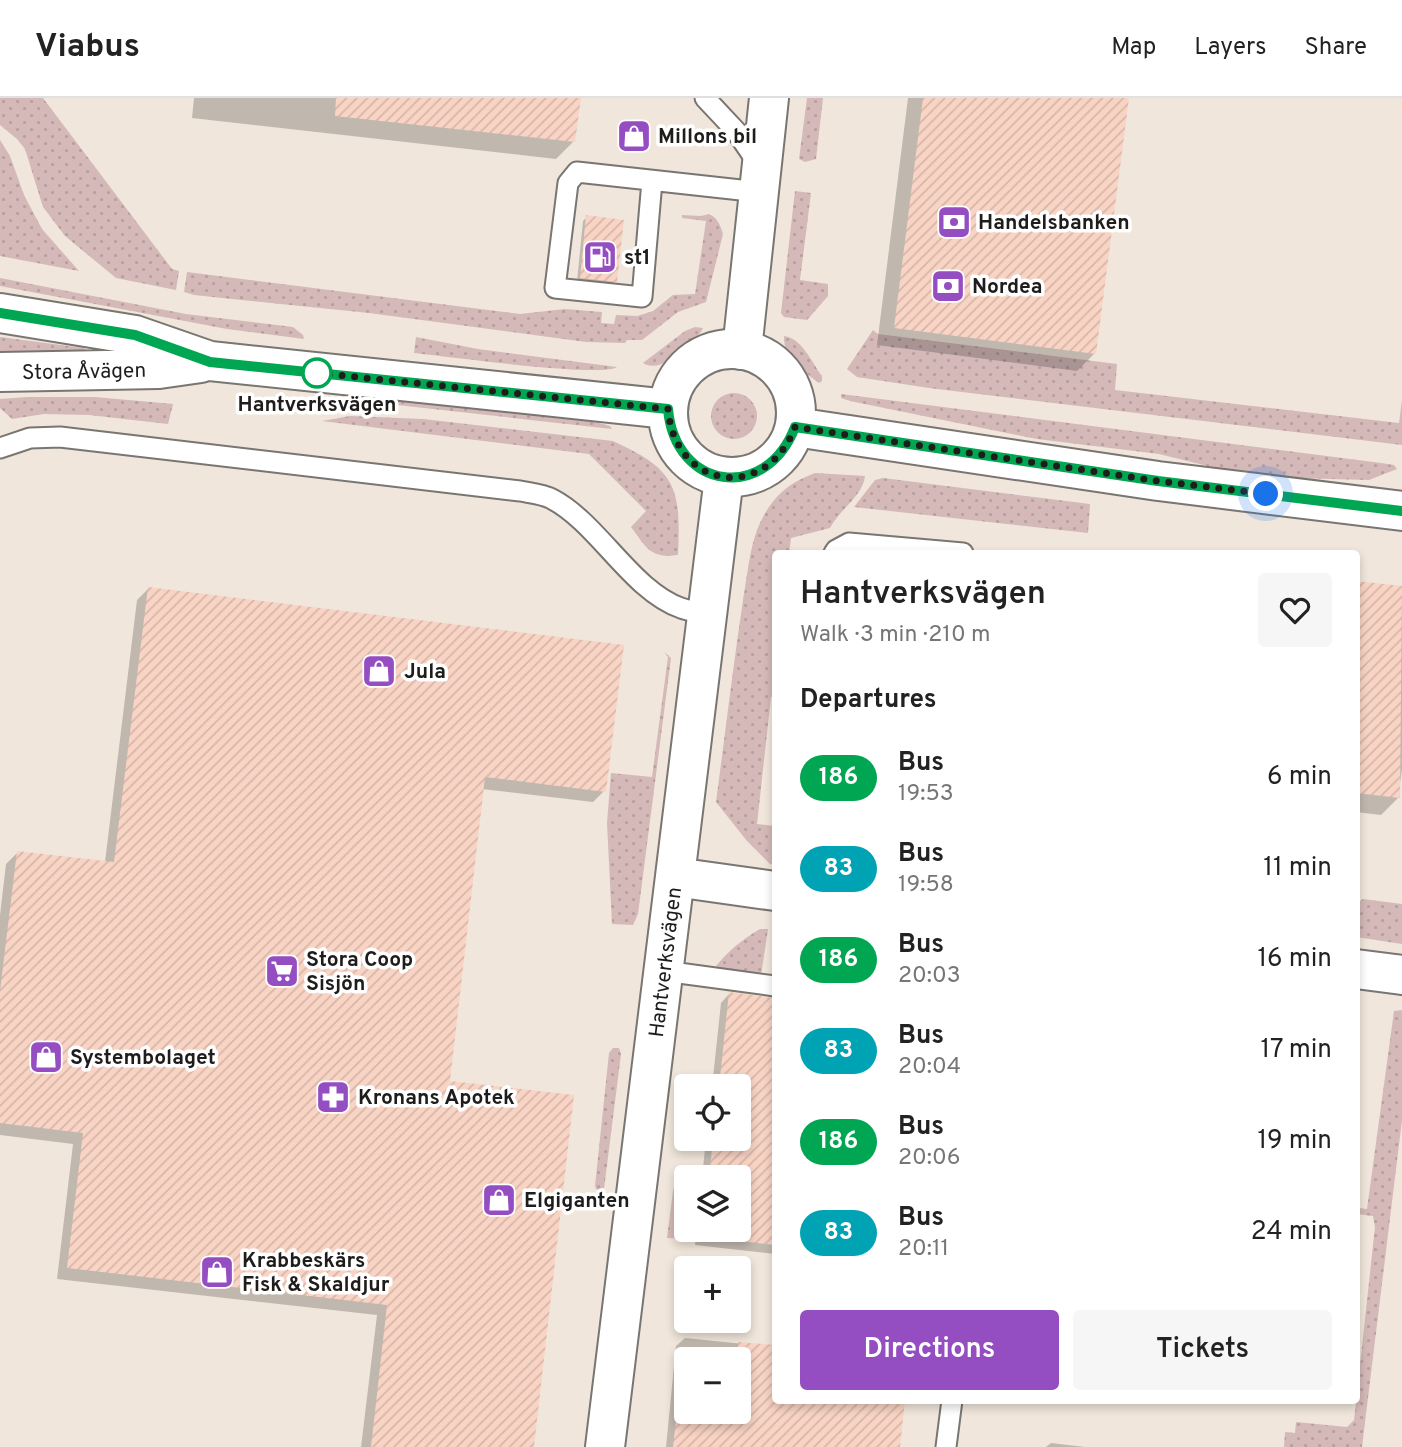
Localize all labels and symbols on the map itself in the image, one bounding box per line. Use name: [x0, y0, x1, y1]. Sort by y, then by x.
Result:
shop icon: Millons bil: [615, 117, 653, 155]
place label: Millons bil: [658, 124, 757, 151]
bank icon: Handelsbanken: [935, 203, 973, 241]
place label: Handelsbanken: [978, 210, 1130, 237]
fuel station icon: st1: [581, 238, 619, 276]
place label: st1: [624, 245, 651, 272]
bank icon: Nordea: [929, 267, 967, 305]
place label: Nordea: [972, 274, 1042, 301]
street label: Stora Åvägen: [22, 358, 146, 387]
marker: Hantverksvägen: [302, 358, 332, 388]
place label: Hantverksvägen: [237, 392, 397, 419]
your location: [1248, 476, 1283, 511]
shop icon: Jula: [360, 652, 398, 690]
place label: Jula: [404, 659, 446, 686]
street label: Hantverksvägen: [644, 885, 689, 1039]
place label: Stora Coop Sisjön: [306, 947, 413, 998]
supermarket icon: Stora Coop Sisjön: [263, 952, 301, 990]
shop icon: Systembolaget: [27, 1038, 65, 1076]
place label: Systembolaget: [70, 1045, 216, 1072]
pharmacy icon: Kronans Apotek: [314, 1078, 352, 1116]
place label: Kronans Apotek: [358, 1085, 515, 1112]
shop icon: Elgiganten: [480, 1181, 518, 1219]
place label: Elgiganten: [524, 1188, 630, 1215]
place label: Krabbeskärs Fisk & Skaldjur: [242, 1248, 390, 1299]
shop icon: Krabbeskärs Fisk & Skaldjur: [198, 1253, 236, 1291]

